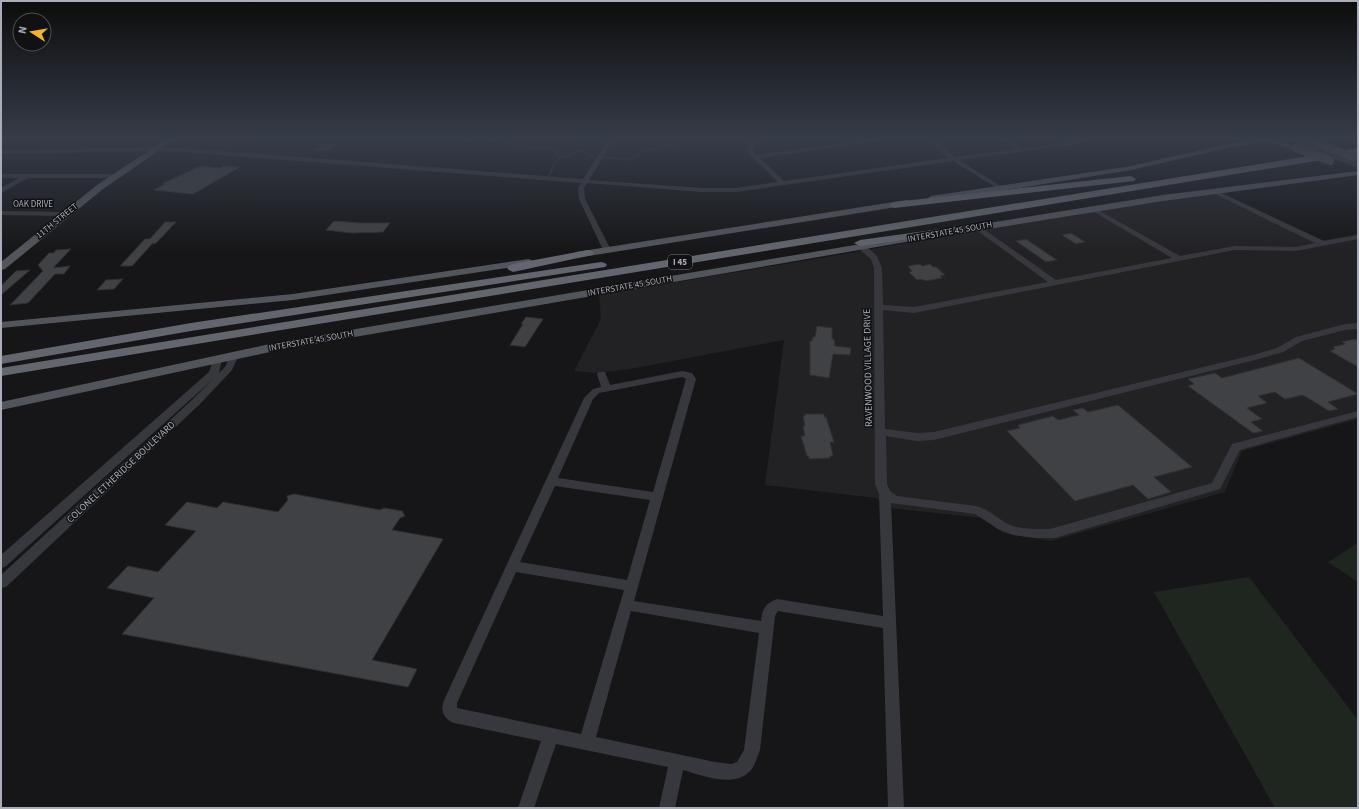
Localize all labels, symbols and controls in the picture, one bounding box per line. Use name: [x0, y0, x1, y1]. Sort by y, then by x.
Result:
north arrow: [12, 12, 52, 52]
text: N: [15, 25, 31, 35]
street label: OAK DRIVE: [13, 198, 53, 211]
street label: 11TH STREET: [33, 200, 81, 242]
street label: INTERSTATE 45 SOUTH: [907, 218, 993, 246]
road number: I 45: [668, 255, 692, 269]
street label: INTERSTATE 45 SOUTH: [587, 272, 673, 300]
street label: RAVENWOOD VILLAGE DRIVE: [860, 309, 876, 427]
street label: INTERSTATE 45 SOUTH: [268, 327, 354, 355]
street label: COLONEL ETHERIDGE BOULEVARD: [64, 418, 178, 526]

